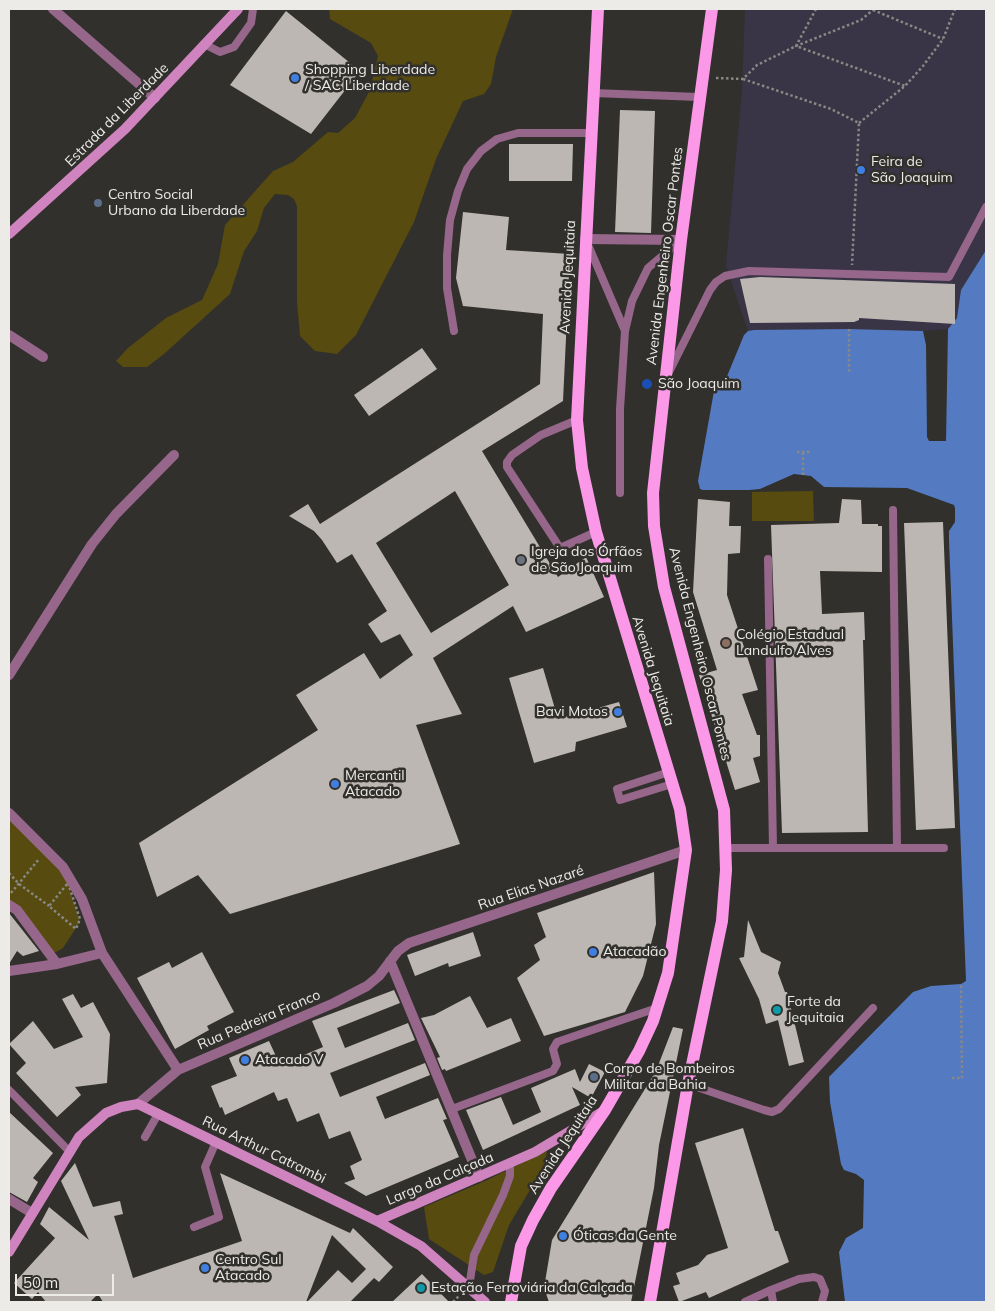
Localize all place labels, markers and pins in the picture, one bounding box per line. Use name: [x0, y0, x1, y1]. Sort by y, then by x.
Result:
place label: Shopping Liberdade / SAC Liberdade: [305, 62, 435, 94]
marker: Shopping Liberdade / SAC Liberdade: [289, 72, 301, 84]
place label: Feira de São Joaquim: [871, 154, 953, 186]
marker: Feira de São Joaquim: [855, 164, 867, 176]
place label: Centro Social Urbano da Liberdade: [108, 187, 245, 220]
marker: Centro Social Urbano da Liberdade: [92, 197, 104, 209]
place label: São Joaquim: [658, 376, 740, 392]
marker: São Joaquim: [640, 377, 654, 391]
place label: Igreja dos Órfãos de São Joaquim: [531, 544, 642, 576]
marker: Igreja dos Órfãos de São Joaquim: [515, 554, 527, 566]
place label: Colégio Estadual Landulfo Alves: [736, 627, 844, 660]
marker: Colégio Estadual Landulfo Alves: [720, 637, 732, 649]
place label: Bavi Motos: [536, 704, 608, 720]
marker: Bavi Motos: [612, 706, 624, 718]
place label: Mercantil Atacado: [345, 768, 405, 800]
marker: Mercantil Atacado: [329, 778, 341, 790]
place label: Atacadão: [603, 944, 666, 960]
marker: Atacadão: [587, 946, 599, 958]
place label: Forte da Jequitaia: [787, 994, 844, 1026]
marker: Forte da Jequitaia: [771, 1004, 783, 1016]
place label: Atacado V: [255, 1052, 324, 1068]
marker: Atacado V: [239, 1054, 251, 1066]
place label: Corpo de Bombeiros Militar da Bahia: [604, 1061, 735, 1094]
marker: Corpo de Bombeiros Militar da Bahia: [588, 1071, 600, 1083]
place label: Óticas da Gente: [573, 1228, 677, 1244]
marker: Óticas da Gente: [557, 1230, 569, 1242]
place label: Centro Sul Atacado: [215, 1252, 282, 1284]
marker: Centro Sul Atacado: [199, 1262, 211, 1274]
place label: Estação Ferroviária da Calçada: [431, 1280, 633, 1296]
marker: Estação Ferroviária da Calçada: [415, 1282, 427, 1294]

